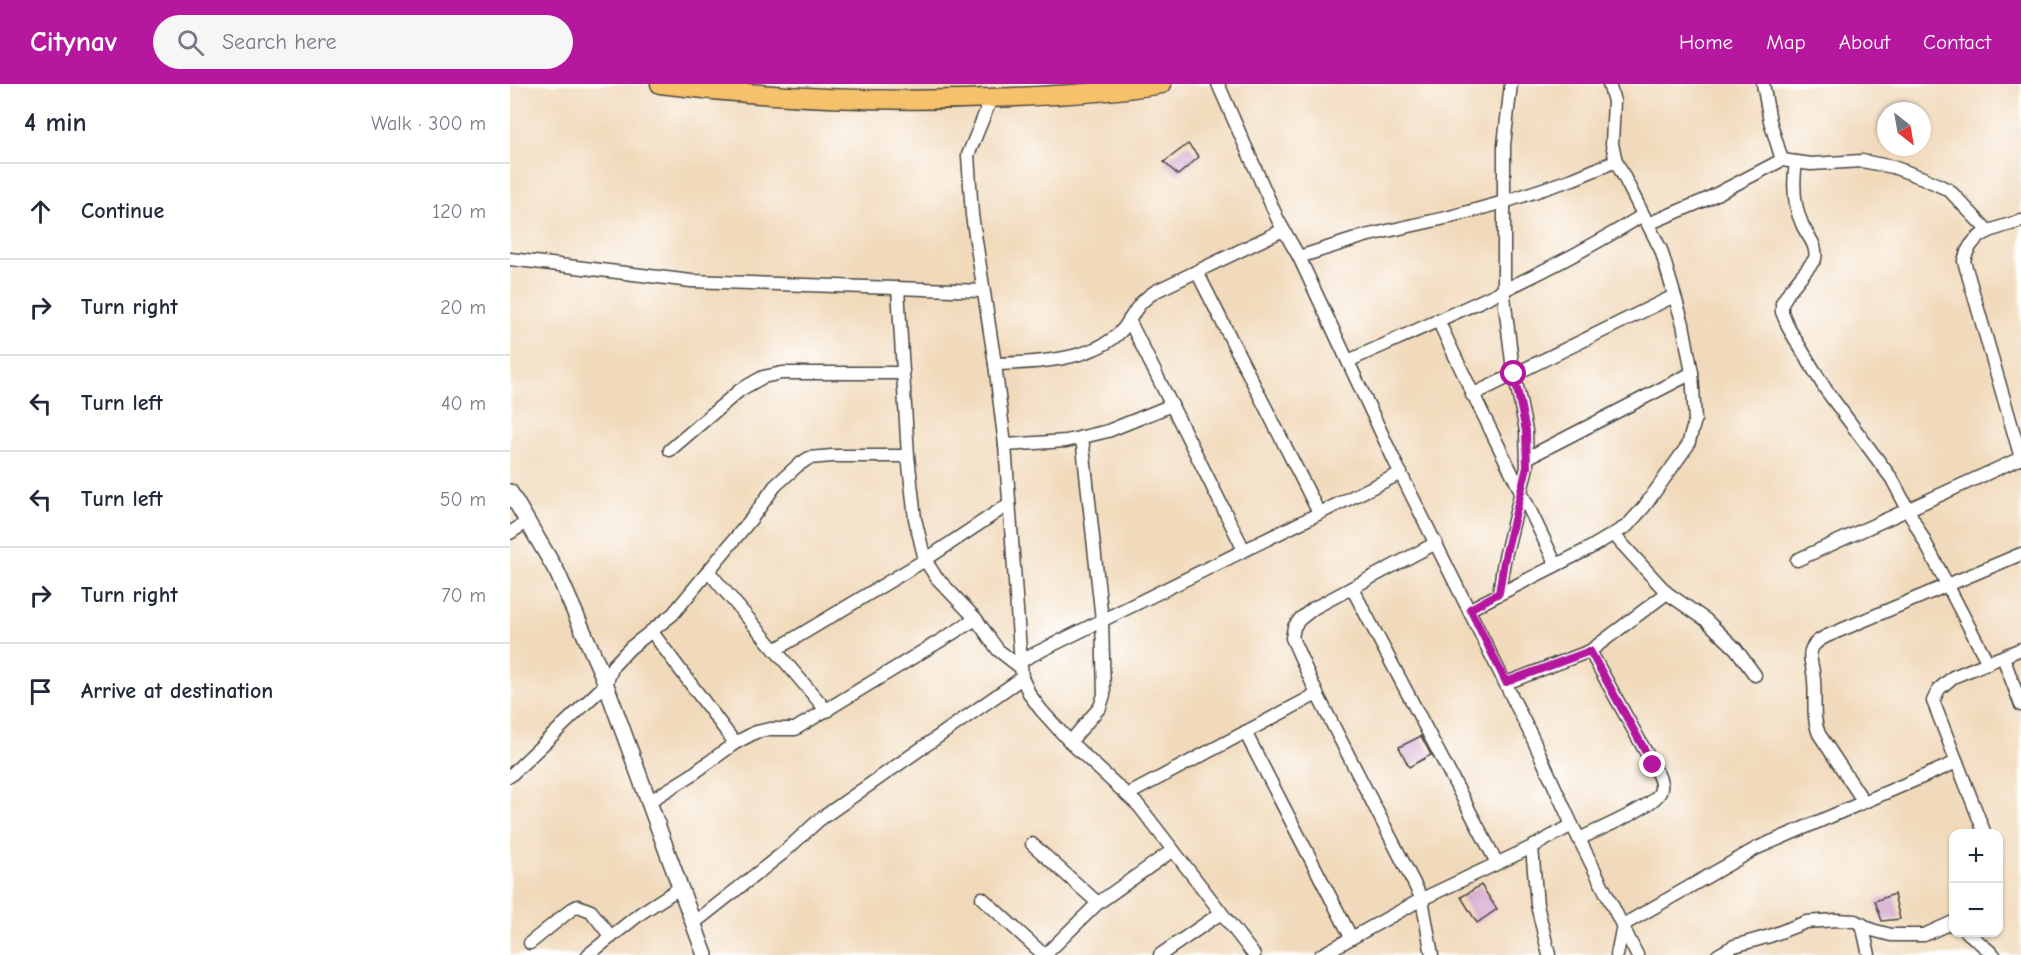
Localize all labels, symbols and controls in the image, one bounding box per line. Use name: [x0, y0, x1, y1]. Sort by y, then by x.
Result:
search box: [153, 15, 573, 69]
text: Citynav: [30, 26, 117, 58]
icon: search: [174, 26, 207, 59]
text: Search here: [222, 29, 336, 55]
text: Home: [1679, 30, 1733, 54]
text: Map: [1766, 30, 1806, 54]
text: About: [1839, 30, 1890, 54]
text: Contact: [1923, 30, 1991, 54]
north arrow: [1877, 102, 1931, 156]
text: 4 min: [24, 108, 87, 138]
text: Walk · 300 m: [371, 112, 486, 135]
icon: ahead: [24, 195, 57, 228]
text: Continue: [81, 198, 164, 224]
text: 120 m: [432, 200, 486, 223]
icon: right: [24, 291, 57, 324]
text: Turn right: [81, 294, 178, 320]
text: 20 m: [440, 296, 486, 319]
route start: [1500, 360, 1526, 386]
icon: left: [24, 387, 57, 420]
text: Turn left: [81, 390, 163, 416]
text: 40 m: [441, 392, 486, 415]
icon: left: [24, 483, 57, 516]
text: Turn left: [81, 486, 163, 512]
text: 50 m: [440, 488, 486, 511]
icon: right: [24, 579, 57, 612]
text: Turn right: [81, 582, 178, 608]
text: 70 m: [441, 584, 486, 607]
icon: arrive: [24, 675, 57, 708]
text: Arrive at destination: [81, 678, 273, 704]
route end: [1639, 751, 1665, 777]
map controls: [1949, 829, 2003, 937]
button: +: [1949, 829, 2003, 883]
button: −: [1949, 883, 2003, 937]

